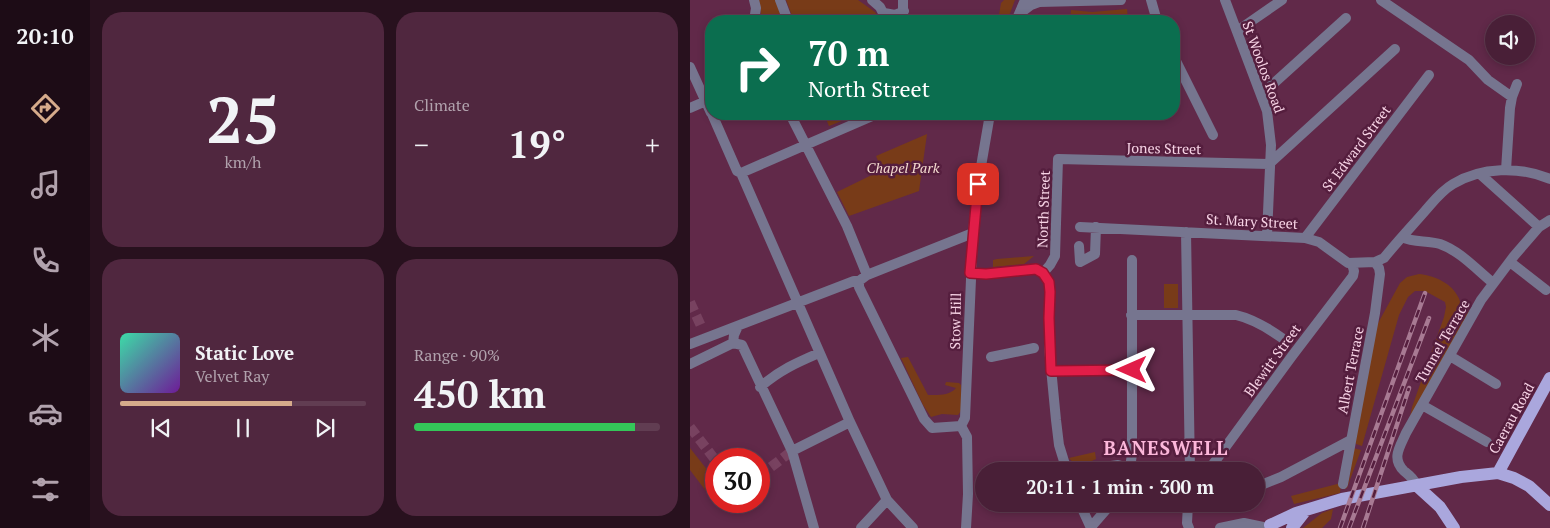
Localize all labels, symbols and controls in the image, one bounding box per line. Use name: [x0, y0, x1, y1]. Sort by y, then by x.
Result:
map controls: [1485, 15, 1535, 65]
button: sound: [1485, 15, 1535, 65]
street label: St Woolos Road: [1239, 18, 1289, 116]
text: 20:10: [16, 21, 74, 50]
text: 70 m: [808, 30, 889, 76]
icon: right: [725, 35, 790, 100]
text: North Street: [808, 74, 930, 103]
text: 25: [206, 75, 280, 162]
icon: directions: [28, 91, 63, 126]
text: Climate: [414, 94, 470, 116]
street label: St Edward Street: [1317, 100, 1395, 195]
text: 19°: [508, 119, 566, 169]
text: −: [414, 126, 429, 163]
text: +: [645, 126, 660, 163]
street label: Jones Street: [1126, 138, 1202, 158]
text: km/h: [225, 151, 261, 173]
park label: Chapel Park: [867, 158, 940, 177]
pin: [957, 163, 999, 205]
icon: music: [28, 167, 63, 202]
street label: North Street: [1032, 169, 1054, 248]
icon: arrive: [964, 170, 992, 198]
street label: St. Mary Street: [1206, 209, 1299, 233]
icon: phone: [28, 243, 63, 278]
street label: Stow Hill: [945, 292, 965, 350]
street label: Tunnel Terrace: [1410, 296, 1474, 386]
street label: Blewitt Street: [1239, 319, 1305, 400]
icon: climate: [28, 320, 63, 355]
street label: Albert Terrace: [1332, 325, 1368, 415]
text: Static Love: [195, 340, 294, 365]
position arrow: [1105, 343, 1157, 395]
text: Range · 90%: [414, 344, 500, 366]
text: Velvet Ray: [195, 365, 269, 387]
text: 450 km: [414, 369, 546, 419]
street label: Caerau Road: [1484, 379, 1538, 457]
icon: car: [28, 396, 63, 431]
icon: previous: [147, 414, 175, 442]
icon: pause: [229, 414, 257, 442]
icon: next: [311, 414, 339, 442]
district label: BANESWELL: [1104, 435, 1228, 460]
speed limit sign: 30: [705, 448, 770, 513]
icon: filters: [28, 472, 63, 507]
text: 20:11 · 1 min · 300 m: [1026, 474, 1214, 499]

